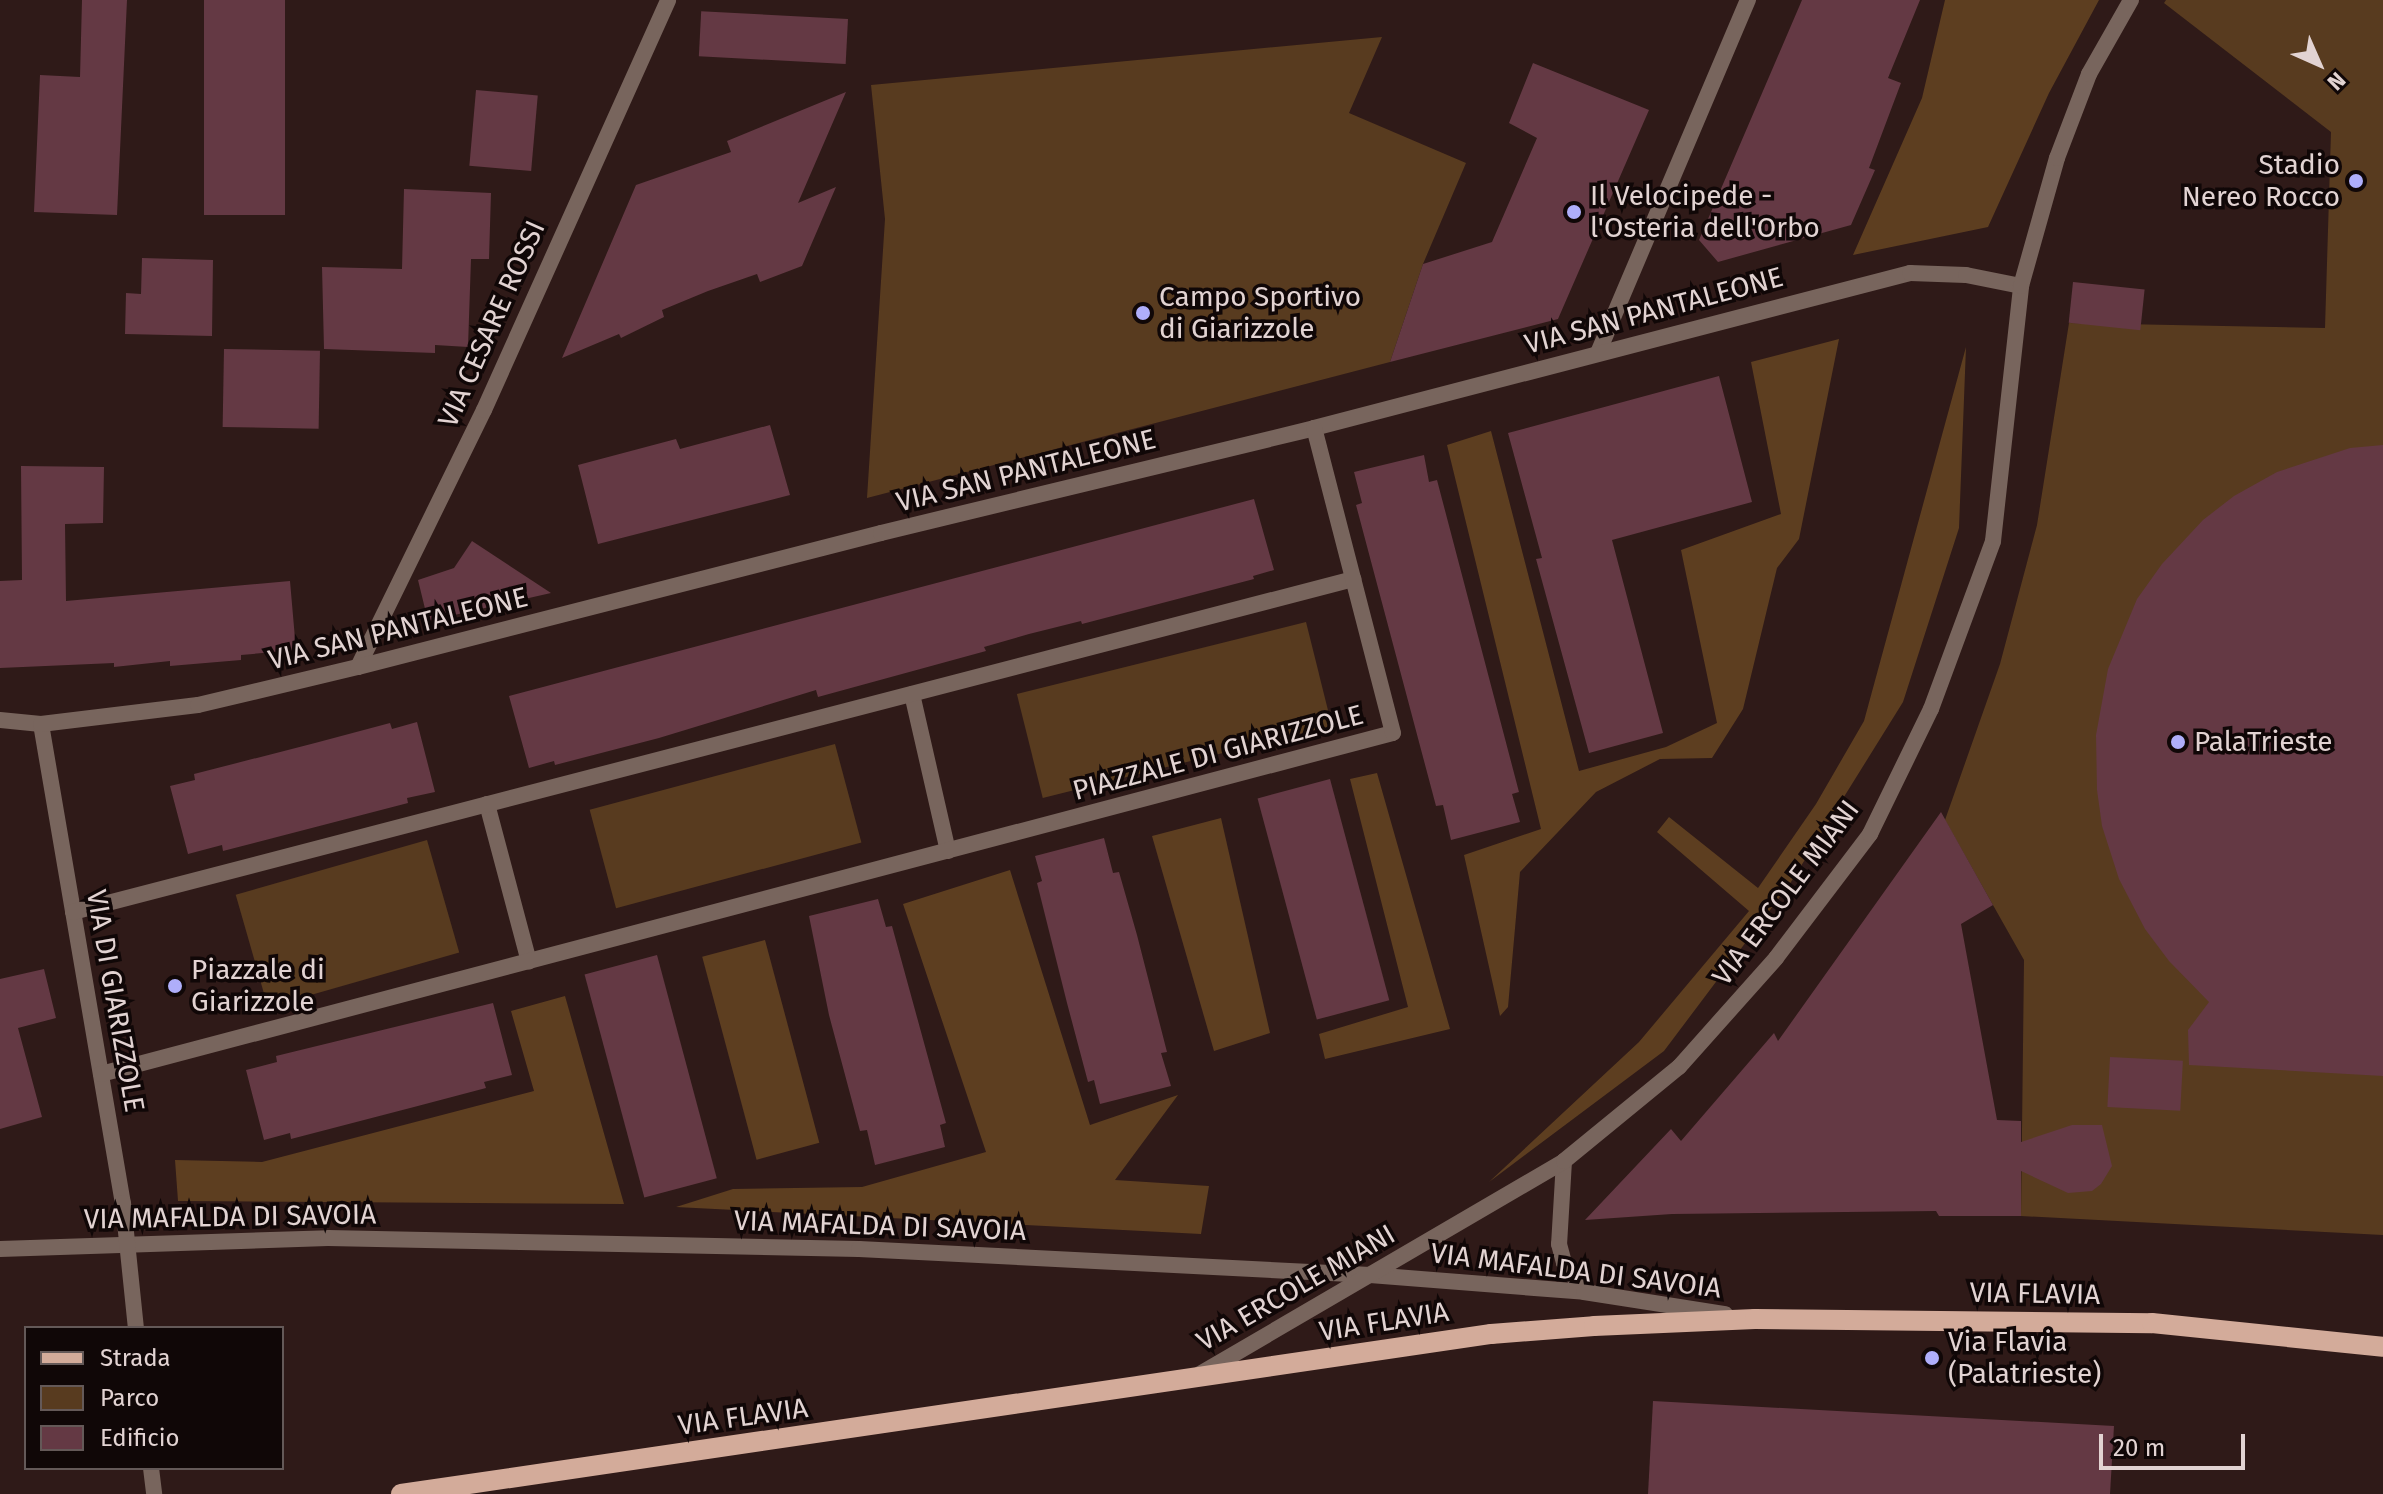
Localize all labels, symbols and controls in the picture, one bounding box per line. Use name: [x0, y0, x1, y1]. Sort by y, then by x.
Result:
north arrow: [2279, 24, 2359, 104]
text: N: [2322, 67, 2351, 96]
place label: Stadio Nereo Rocco: [2182, 148, 2340, 214]
marker: Stadio Nereo Rocco: [2347, 172, 2365, 190]
place label: Il Velocipede - l'Osteria dell'Orbo: [1590, 179, 1820, 245]
marker: Il Velocipede - l'Osteria dell'Orbo: [1565, 203, 1583, 221]
street label: VIA CESARE ROSSI: [431, 215, 553, 433]
street label: VIA SAN PANTALEONE: [1521, 260, 1787, 362]
place label: Campo Sportivo di Giarizzole: [1159, 280, 1361, 346]
marker: Campo Sportivo di Giarizzole: [1134, 304, 1152, 322]
street label: VIA SAN PANTALEONE: [893, 423, 1159, 519]
street label: VIA SAN PANTALEONE: [265, 581, 531, 677]
street label: PIAZZALE DI GIARIZZOLE: [1069, 698, 1367, 808]
place label: PalaTrieste: [2194, 725, 2333, 759]
marker: PalaTrieste: [2169, 733, 2187, 751]
street label: VIA ERCOLE MIANI: [1705, 794, 1867, 992]
street label: VIA DI GIARIZZOLE: [79, 887, 151, 1115]
place label: Piazzale di Giarizzole: [191, 953, 325, 1019]
marker: Piazzale di Giarizzole: [166, 977, 184, 995]
street label: VIA MAFALDA DI SAVOIA: [84, 1198, 376, 1236]
street label: VIA MAFALDA DI SAVOIA: [733, 1204, 1027, 1248]
street label: VIA ERCOLE MIANI: [1191, 1218, 1401, 1358]
street label: VIA MAFALDA DI SAVOIA: [1429, 1237, 1723, 1305]
street label: VIA FLAVIA: [1969, 1276, 2101, 1312]
street label: VIA FLAVIA: [1317, 1295, 1451, 1349]
place label: Via Flavia (Palatrieste): [1948, 1325, 2101, 1391]
legend: [24, 1326, 284, 1470]
text: Strada: [100, 1344, 171, 1372]
marker: Via Flavia (Palatrieste): [1923, 1349, 1941, 1367]
text: Parco: [100, 1384, 159, 1412]
street label: VIA FLAVIA: [676, 1391, 810, 1443]
scale bar: [2103, 1418, 2249, 1468]
text: Edificio: [100, 1424, 180, 1452]
text: 20 m: [2113, 1434, 2165, 1462]

